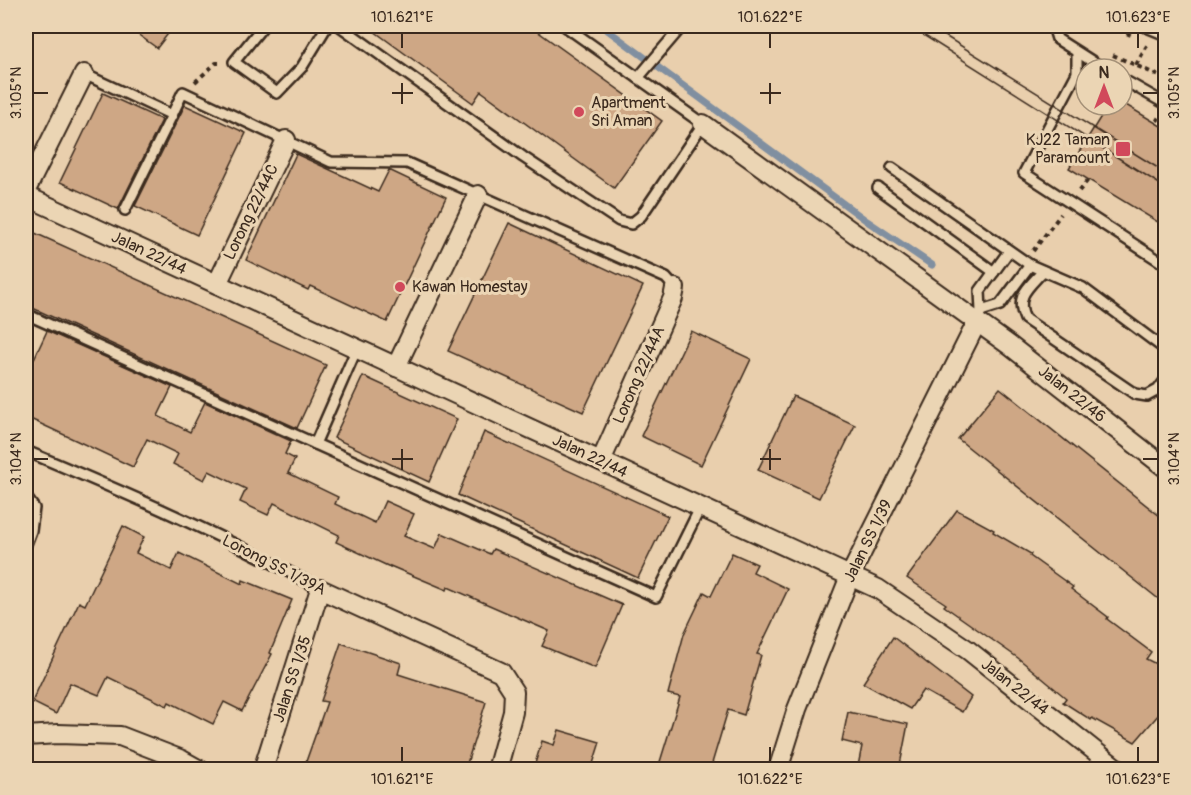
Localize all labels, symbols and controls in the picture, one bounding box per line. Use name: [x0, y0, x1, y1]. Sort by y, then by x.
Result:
text: 101.621°E: [371, 8, 433, 27]
text: 101.622°E: [737, 8, 803, 27]
text: 101.623°E: [1106, 8, 1171, 27]
north arrow: [1074, 57, 1134, 117]
text: N: [1099, 63, 1110, 83]
text: 3.105°N: [7, 67, 26, 119]
text: 3.105°N: [1165, 67, 1184, 119]
place label: Apartment Sri Aman: [591, 93, 666, 131]
marker: Apartment Sri Aman: [572, 105, 586, 119]
place label: KJ22 Taman Paramount: [1026, 130, 1111, 168]
marker: KJ22 Taman Paramount: [1114, 140, 1132, 158]
street label: Lorong 22/44C: [219, 161, 283, 263]
street label: Jalan 22/44: [108, 227, 190, 279]
place label: Kawan Homestay: [412, 277, 528, 297]
marker: Kawan Homestay: [393, 280, 407, 294]
street label: Lorong 22/44A: [609, 323, 669, 427]
street label: Jalan 22/46: [1034, 361, 1110, 427]
street label: Jalan 22/44: [549, 430, 631, 482]
text: 3.104°N: [7, 432, 26, 486]
text: 3.104°N: [1165, 432, 1184, 486]
street label: Jalan SS 1/39: [839, 496, 897, 586]
street label: Lorong SS 1/39A: [219, 530, 329, 600]
street label: Jalan SS 1/35: [269, 633, 315, 725]
street label: Jalan 22/44: [977, 654, 1053, 720]
text: 101.621°E: [371, 770, 433, 789]
text: 101.622°E: [737, 770, 803, 789]
text: 101.623°E: [1106, 770, 1171, 789]

